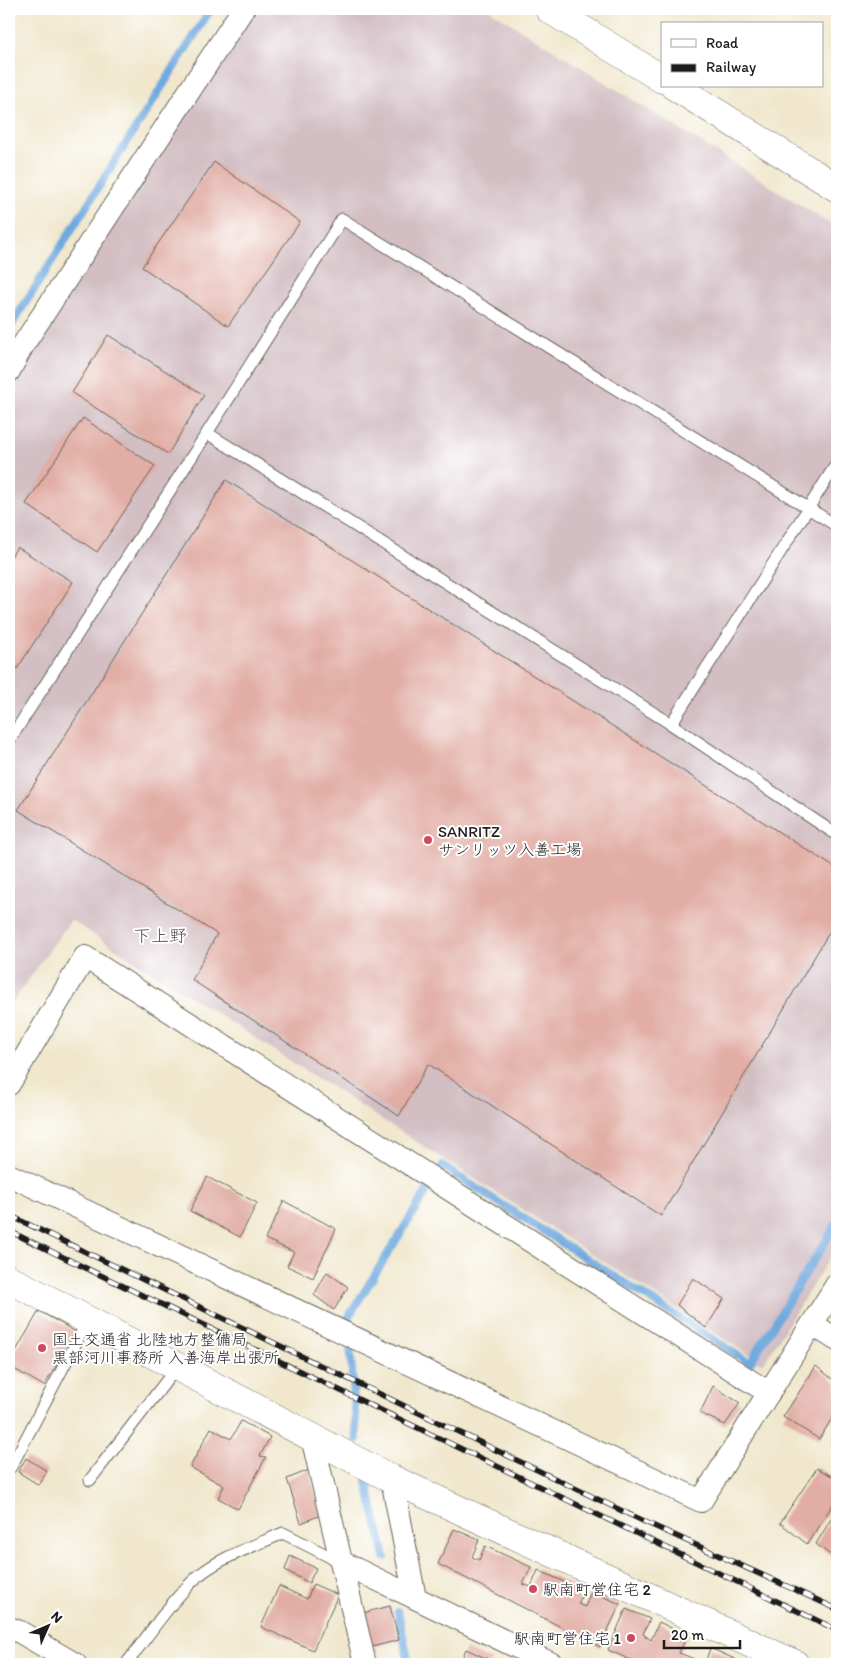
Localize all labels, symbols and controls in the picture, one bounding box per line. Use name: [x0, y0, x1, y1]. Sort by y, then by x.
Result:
legend: [661, 22, 824, 88]
text: Road: [706, 34, 739, 52]
text: Railway: [706, 58, 756, 76]
place label: SANRITZ サンリッツ入善工場: [438, 822, 582, 859]
marker: SANRITZ サンリッツ入善工場: [422, 834, 434, 846]
district label: 下上野: [133, 925, 187, 947]
place label: 国土交通省 北陸地方整備局 黒部河川事務所 入善海岸出張所: [52, 1330, 280, 1367]
marker: 国土交通省 北陸地方整備局 黒部河川事務所 入善海岸出張所: [36, 1342, 48, 1354]
place label: 駅南町営住宅 2: [543, 1580, 652, 1599]
marker: 駅南町営住宅 2: [527, 1583, 539, 1595]
north arrow: [22, 1600, 72, 1650]
text: N: [47, 1608, 66, 1627]
scale bar: [664, 1618, 740, 1650]
text: 20 m: [671, 1626, 705, 1644]
place label: 駅南町営住宅 1: [514, 1629, 622, 1648]
marker: 駅南町営住宅 1: [625, 1632, 637, 1644]

